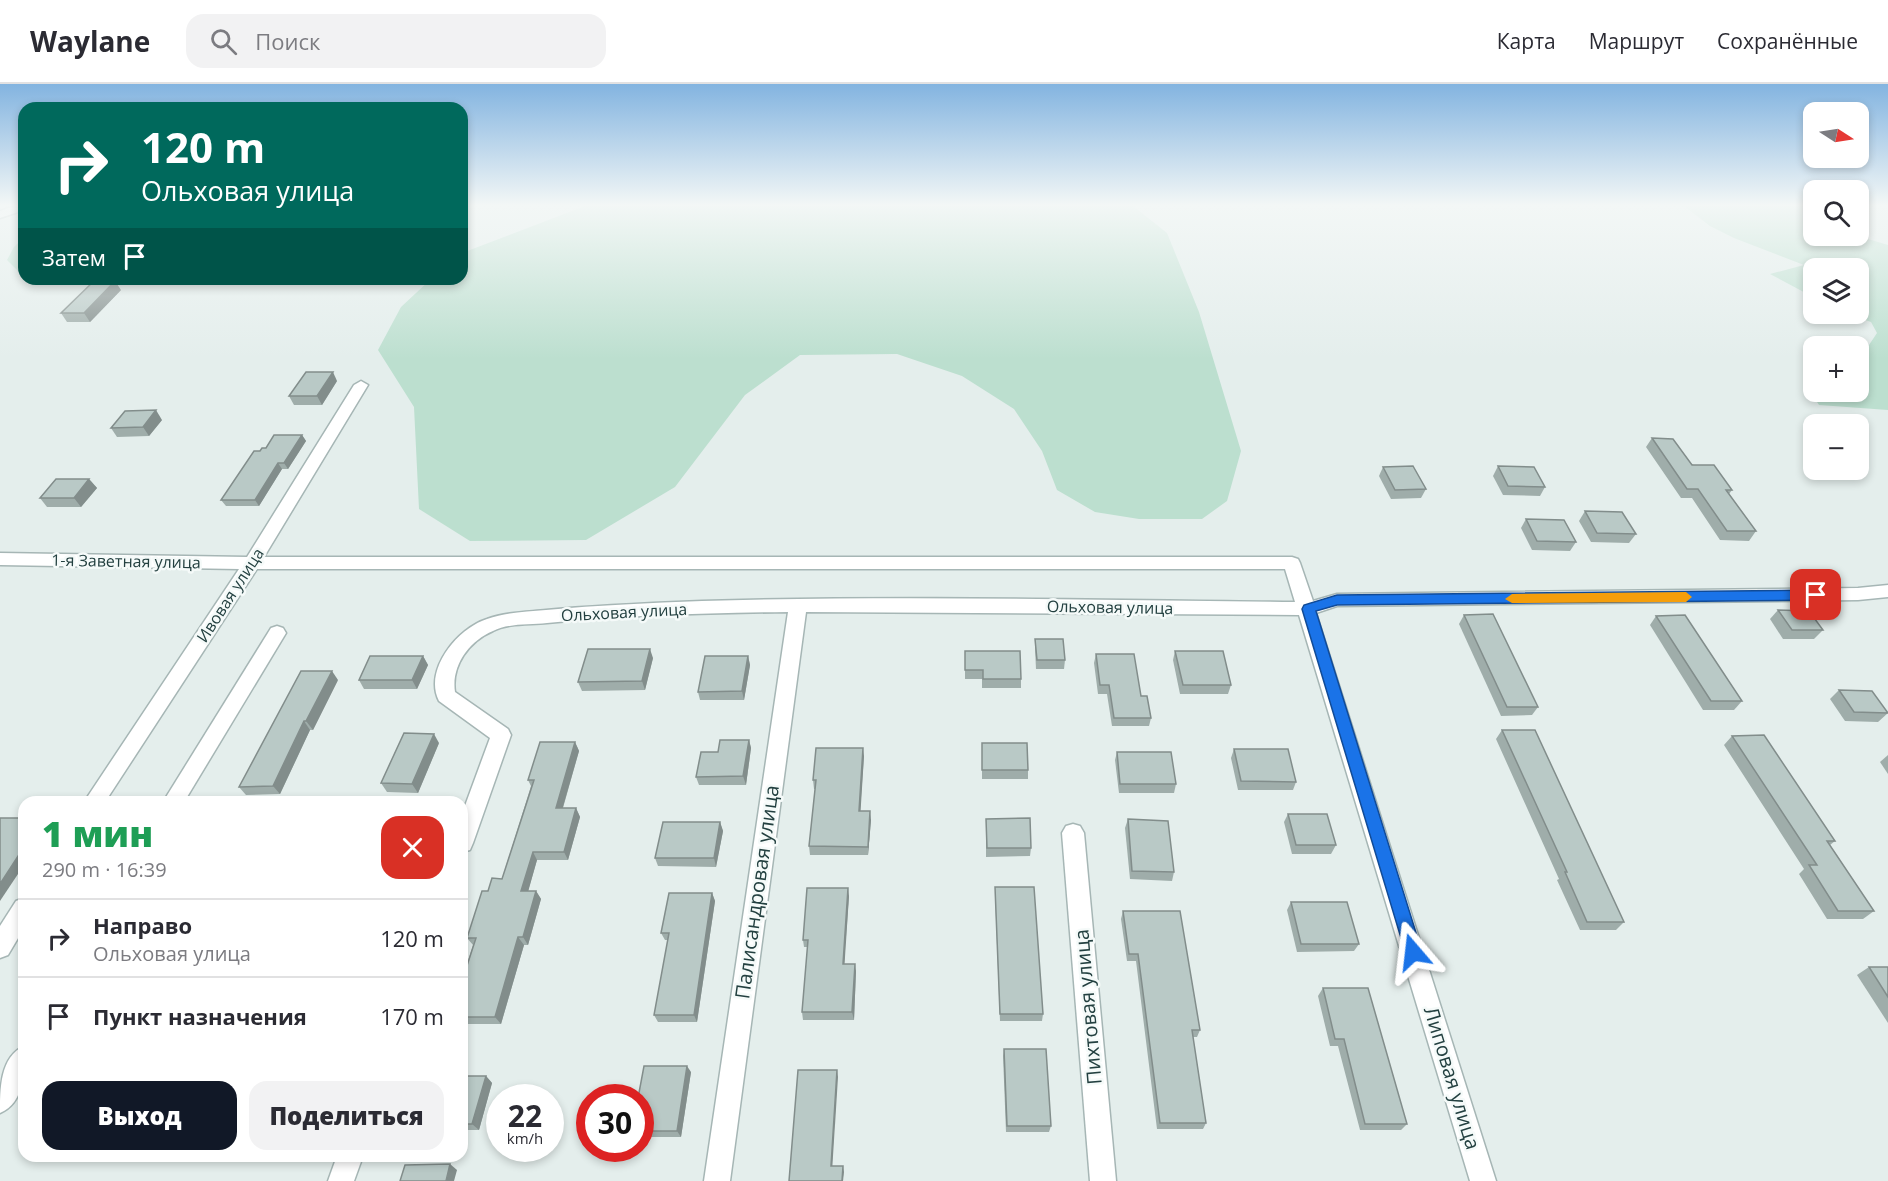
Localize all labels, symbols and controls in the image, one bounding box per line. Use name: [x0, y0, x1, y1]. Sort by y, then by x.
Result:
search box: [186, 14, 606, 68]
text: Waylane: [30, 22, 150, 60]
icon: search: [207, 25, 240, 58]
text: Поиск: [255, 26, 320, 56]
text: Карта: [1497, 27, 1556, 55]
text: Маршрут: [1589, 27, 1684, 55]
text: Сохранённые: [1717, 27, 1858, 55]
north arrow: [1803, 102, 1869, 168]
map controls: [1803, 102, 1869, 480]
text: 120 m: [141, 118, 265, 175]
icon: right: [42, 126, 120, 204]
text: Ольховая улица: [141, 172, 354, 209]
button: search: [1803, 180, 1869, 246]
icon: arrive: [118, 240, 151, 273]
text: Затем: [42, 242, 106, 272]
button: layers: [1803, 258, 1869, 324]
button: +: [1803, 336, 1869, 402]
button: −: [1803, 414, 1869, 480]
street label: Ивовая улица: [191, 544, 269, 646]
street label: 1-я Заветная улица: [51, 549, 201, 573]
pin: [1790, 569, 1841, 620]
icon: arrive: [1799, 578, 1832, 611]
street label: Ольховая улица: [1047, 595, 1173, 619]
street label: Ольховая улица: [560, 598, 688, 626]
street label: Палисандровая улица: [728, 783, 785, 1001]
text: 1 мин: [42, 809, 153, 858]
button: close: [381, 816, 444, 879]
text: 290 m · 16:39: [42, 856, 167, 883]
text: Направо: [93, 910, 192, 940]
position arrow: [1381, 920, 1445, 984]
icon: right: [42, 922, 75, 955]
text: 120 m: [380, 923, 444, 953]
street label: Пихтовая улица: [1067, 928, 1108, 1086]
text: Ольховая улица: [93, 940, 251, 967]
icon: arrive: [42, 1000, 75, 1033]
text: Пункт назначения: [93, 1001, 307, 1031]
text: 170 m: [380, 1001, 444, 1031]
street label: Липовая улица: [1418, 1003, 1487, 1153]
button: Выход: [42, 1081, 237, 1150]
button: Поделиться: [249, 1081, 444, 1150]
speed limit sign: 30: [576, 1084, 654, 1162]
text: 22: [508, 1095, 542, 1136]
text: km/h: [507, 1128, 543, 1148]

